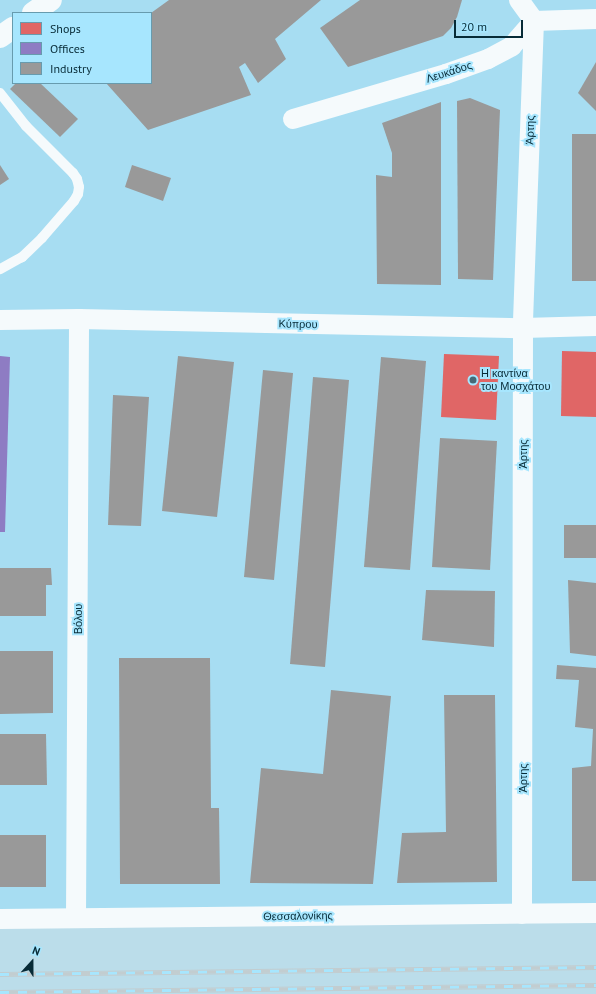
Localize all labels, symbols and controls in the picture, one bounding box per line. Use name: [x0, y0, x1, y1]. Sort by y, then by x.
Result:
legend: [12, 12, 152, 84]
scale bar: [456, 12, 525, 38]
text: 20 m: [461, 19, 487, 34]
text: Shops: [50, 21, 81, 36]
text: Offices: [50, 41, 85, 56]
street label: Λευκάδος: [424, 58, 474, 86]
text: Industry: [50, 61, 92, 76]
street label: Άρτης: [523, 115, 537, 145]
street label: Κύπρου: [278, 317, 318, 331]
place label: Η καντίνα του Μοσχάτου: [481, 367, 550, 393]
marker: Η καντίνα του Μοσχάτου: [468, 375, 478, 385]
street label: Άρτης: [516, 439, 530, 469]
street label: Βόλου: [71, 604, 85, 634]
street label: Άρτης: [516, 763, 530, 793]
street label: Θεσσαλονίκης: [263, 909, 333, 923]
north arrow: [12, 942, 52, 982]
text: N: [30, 943, 42, 959]

